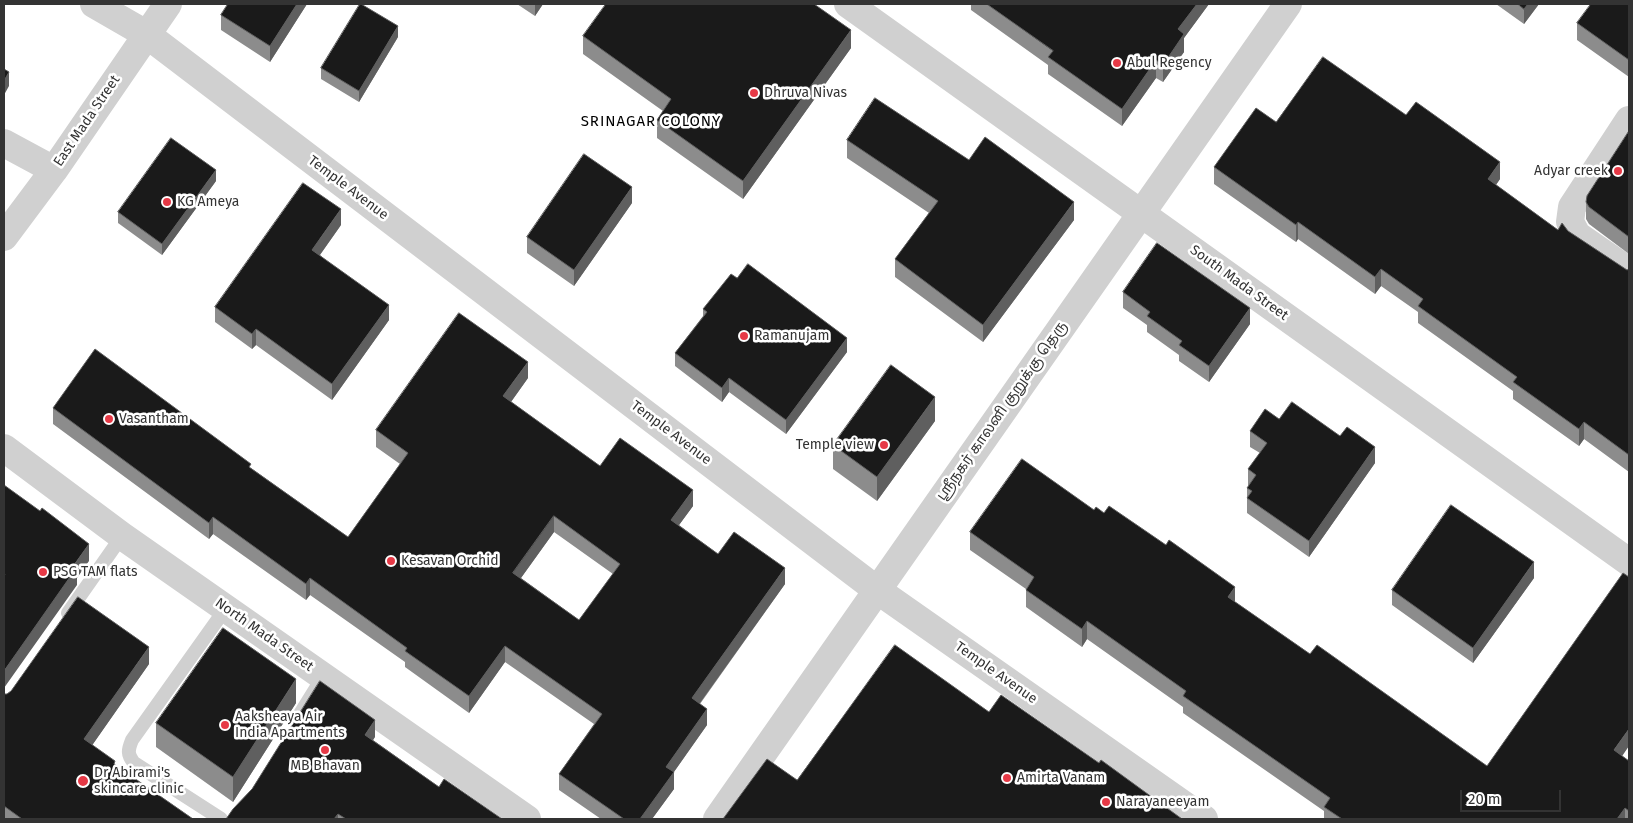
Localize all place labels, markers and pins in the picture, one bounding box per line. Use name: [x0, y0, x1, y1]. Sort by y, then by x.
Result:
place label: Abul Regency: [1127, 55, 1212, 71]
marker: Abul Regency: [1111, 57, 1123, 69]
place label: Dhruva Nivas: [764, 85, 847, 101]
marker: Dhruva Nivas: [748, 87, 760, 99]
place label: Adyar creek: [1534, 163, 1608, 179]
marker: Adyar creek: [1612, 165, 1624, 177]
place label: KG Ameya: [177, 194, 239, 210]
marker: KG Ameya: [161, 196, 173, 208]
place label: Ramanujam: [754, 328, 829, 344]
marker: Ramanujam: [738, 330, 750, 342]
place label: Vasantham: [119, 411, 189, 427]
marker: Vasantham: [103, 413, 115, 425]
place label: Temple view: [796, 437, 874, 453]
marker: Temple view: [878, 439, 890, 451]
place label: Kesavan Orchid: [401, 553, 499, 569]
marker: Kesavan Orchid: [385, 555, 397, 567]
place label: PSG TAM flats: [53, 564, 138, 580]
marker: PSG TAM flats: [37, 566, 49, 578]
place label: Aaksheaya Air India Apartments: [235, 709, 345, 742]
marker: Aaksheaya Air India Apartments: [219, 719, 231, 731]
marker: MB Bhavan: [319, 744, 331, 756]
place label: MB Bhavan: [290, 758, 360, 774]
place label: Dr Abirami's skincare clinic: [94, 765, 184, 798]
place label: Amirta Vanam: [1017, 770, 1105, 786]
marker: Amirta Vanam: [1001, 772, 1013, 784]
marker: Dr Abirami's skincare clinic: [76, 774, 90, 788]
place label: Narayaneeyam: [1116, 794, 1209, 810]
marker: Narayaneeyam: [1100, 796, 1112, 808]

